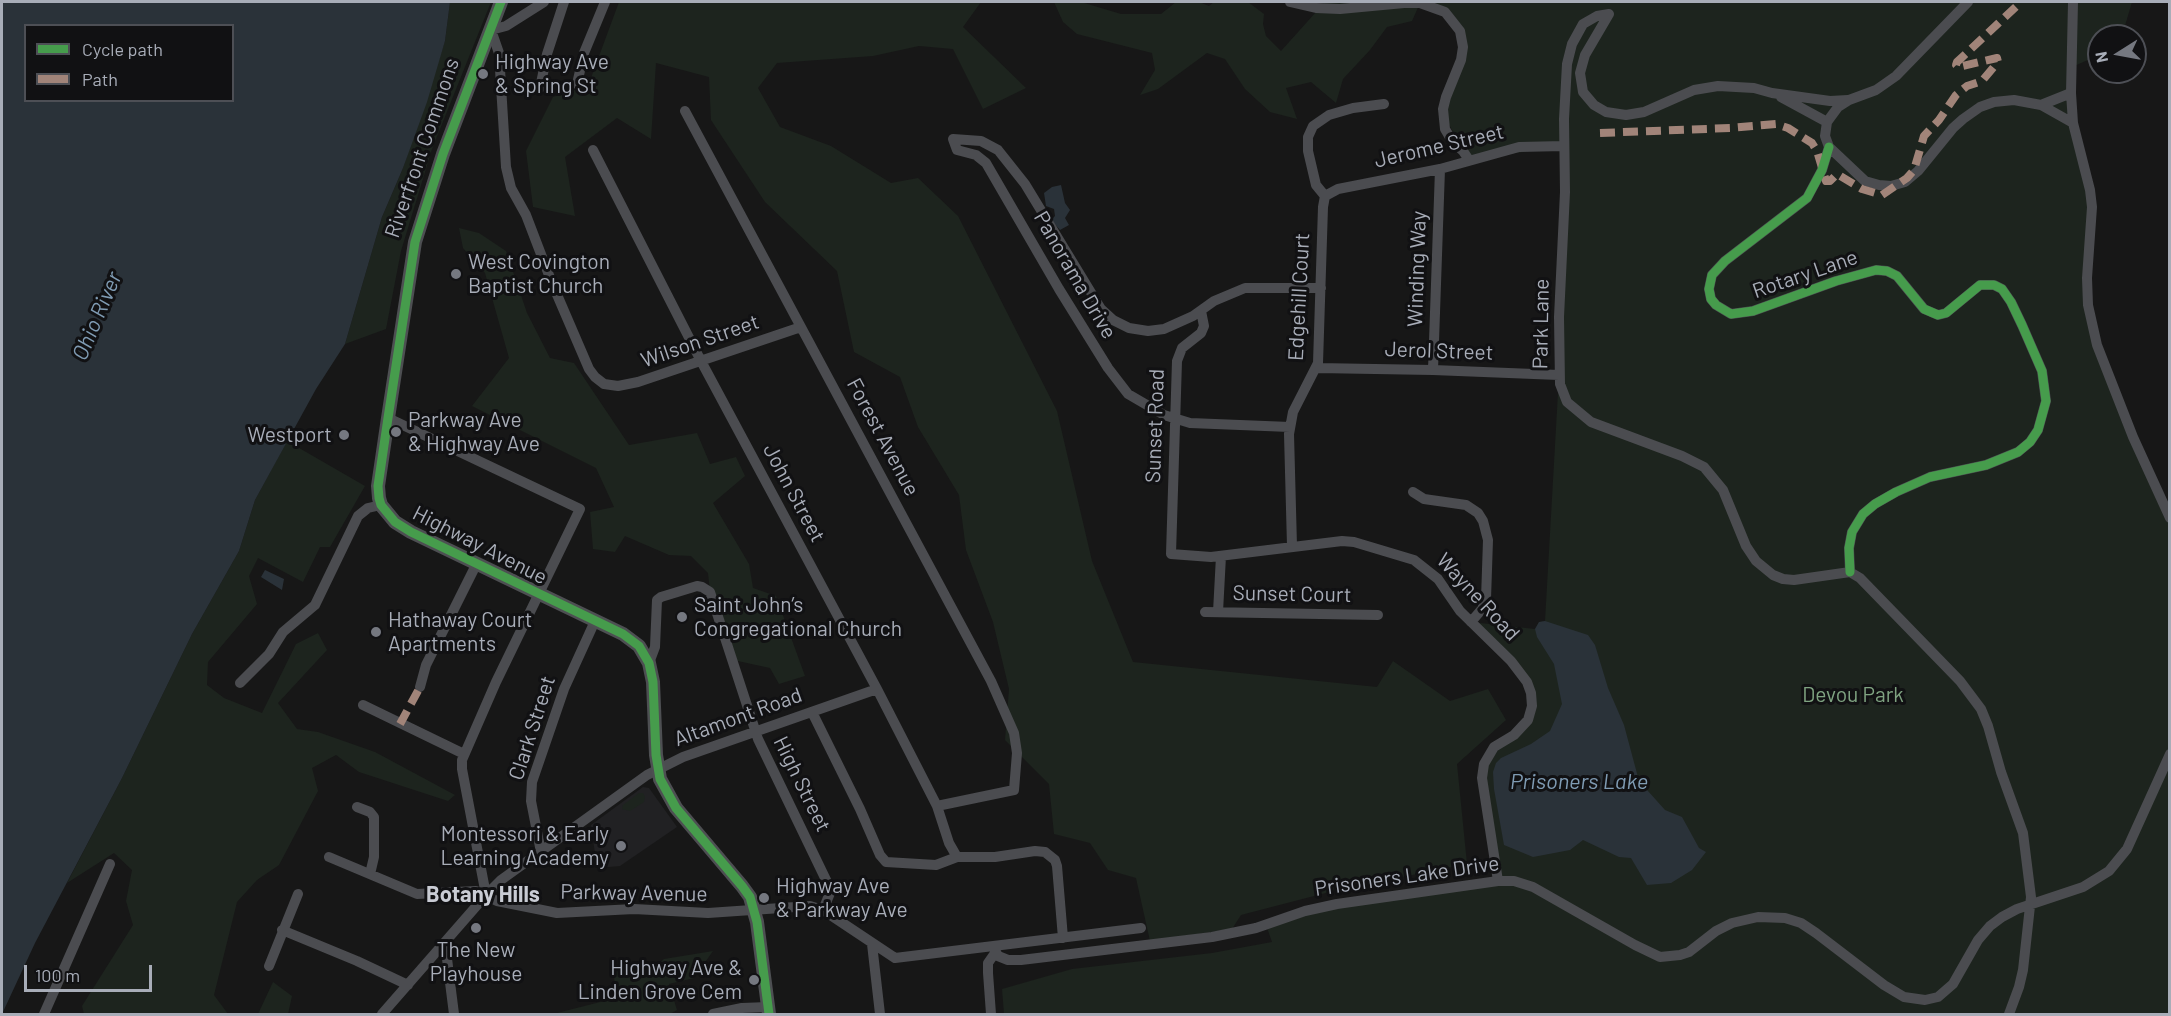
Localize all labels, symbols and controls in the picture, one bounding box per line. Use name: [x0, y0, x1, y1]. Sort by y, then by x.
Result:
legend: [24, 24, 234, 102]
north arrow: [2087, 24, 2147, 84]
text: Cycle path: [82, 38, 163, 60]
place label: Highway Ave & Spring St: [495, 49, 609, 99]
text: N: [2090, 50, 2111, 64]
street label: Riverfront Commons: [379, 55, 465, 241]
marker: Highway Ave & Spring St: [476, 67, 490, 81]
text: Path: [82, 68, 118, 90]
street label: Jerome Street: [1372, 119, 1506, 173]
street label: Panorama Drive: [1028, 207, 1122, 343]
street label: Winding Way: [1402, 210, 1432, 328]
street label: Edgehill Court: [1283, 232, 1315, 362]
street label: Rotary Lane: [1749, 244, 1861, 304]
place label: West Covington Baptist Church: [468, 249, 610, 299]
marker: West Covington Baptist Church: [449, 267, 463, 281]
water label: Ohio River: [67, 268, 127, 364]
street label: Park Lane: [1528, 279, 1554, 369]
street label: Wilson Street: [638, 309, 762, 373]
street label: Jerol Street: [1384, 337, 1494, 365]
street label: Sunset Road: [1140, 368, 1170, 484]
street label: Forest Avenue: [841, 374, 925, 500]
place label: Parkway Ave & Highway Ave: [408, 407, 540, 457]
place label: Westport: [247, 422, 332, 448]
marker: Parkway Ave & Highway Ave: [389, 425, 403, 439]
marker: Westport: [337, 428, 351, 442]
street label: John Street: [758, 440, 830, 546]
street label: Highway Avenue: [409, 500, 551, 590]
street label: Wayne Road: [1431, 548, 1525, 646]
street label: Sunset Court: [1232, 580, 1352, 608]
place label: Saint John’s Congregational Church: [694, 592, 902, 642]
place label: Hathaway Court Apartments: [388, 607, 532, 657]
marker: Saint John’s Congregational Church: [675, 610, 689, 624]
marker: Hathaway Court Apartments: [369, 625, 383, 639]
street label: Clark Street: [503, 673, 561, 783]
street label: Altamont Road: [671, 682, 805, 752]
park label: Devou Park: [1802, 682, 1904, 708]
street label: High Street: [768, 732, 836, 836]
water label: Prisoners Lake: [1510, 769, 1648, 795]
place label: Montessori & Early Learning Academy: [441, 821, 609, 871]
marker: Montessori & Early Learning Academy: [614, 839, 628, 853]
street label: Prisoners Lake Drive: [1313, 851, 1501, 901]
place label: Highway Ave & Parkway Ave: [776, 873, 908, 923]
street label: Parkway Avenue: [560, 879, 708, 907]
district label: Botany Hills: [426, 882, 540, 908]
marker: Highway Ave & Parkway Ave: [757, 891, 771, 905]
marker: The New Playhouse: [469, 921, 483, 935]
place label: The New Playhouse: [430, 937, 522, 987]
scale bar: [27, 953, 154, 991]
place label: Highway Ave & Linden Grove Cem: [578, 955, 742, 1005]
text: 100 m: [35, 964, 80, 986]
marker: Highway Ave & Linden Grove Cem: [747, 973, 761, 987]

